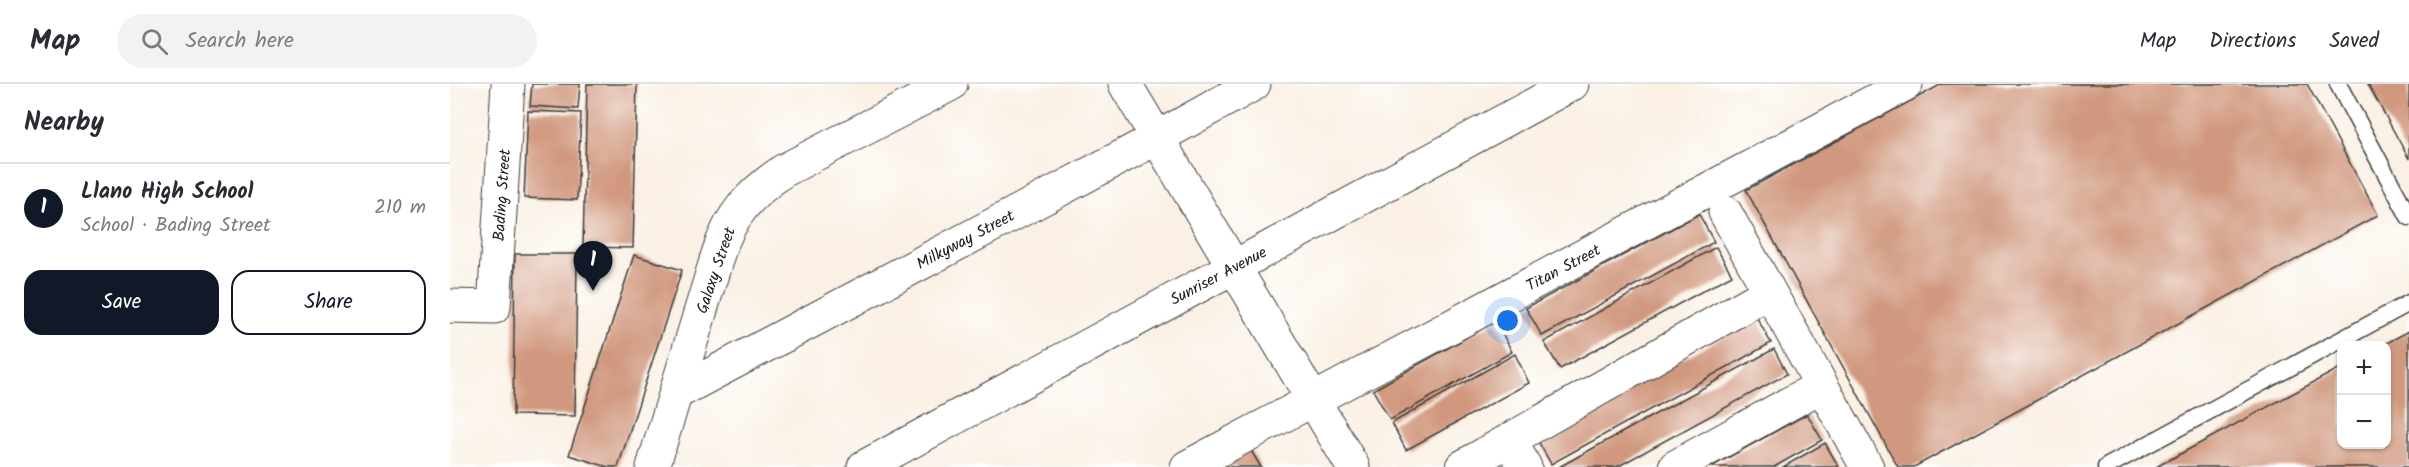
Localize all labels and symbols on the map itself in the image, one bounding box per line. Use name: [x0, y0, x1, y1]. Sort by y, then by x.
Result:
street label: Bading Street: [487, 147, 518, 242]
street label: Milkyway Street: [912, 204, 1020, 277]
street label: Galaxy Street: [690, 223, 743, 317]
street label: Titan Street: [1522, 238, 1606, 299]
street label: Sunriser Avenue: [1166, 240, 1272, 312]
pin: 1: [574, 242, 612, 291]
your location: [1493, 306, 1522, 335]

